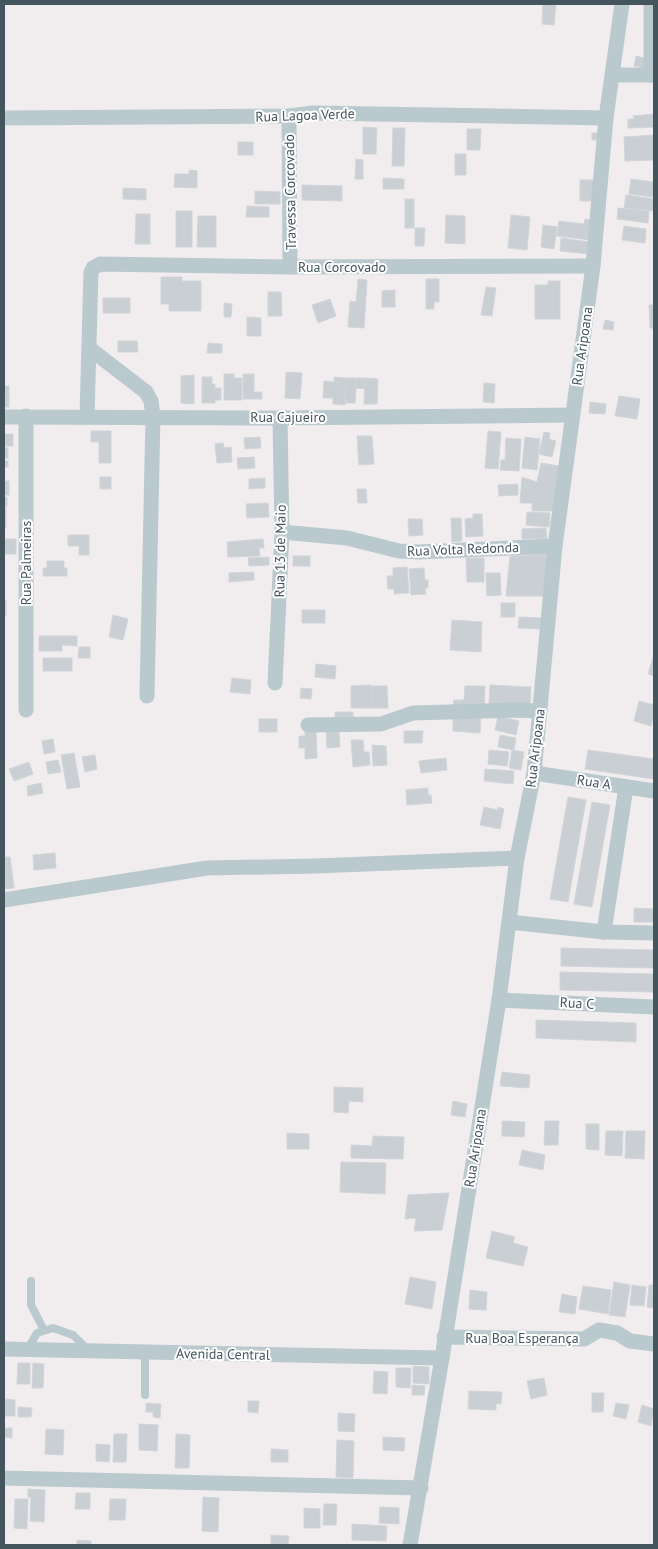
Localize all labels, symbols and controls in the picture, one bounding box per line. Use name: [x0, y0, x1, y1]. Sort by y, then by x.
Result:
street label: Rua Lagoa Verde: [255, 104, 355, 126]
street label: Travessa Corcovado: [280, 134, 300, 250]
street label: Rua Corcovado: [298, 258, 386, 276]
street label: Rua Aripoana: [568, 305, 596, 387]
street label: Rua Cajueiro: [250, 408, 326, 426]
street label: Rua 13 de Maio: [270, 504, 290, 598]
street label: Rua Palmeiras: [17, 521, 35, 605]
street label: Rua Volta Redonda: [407, 538, 519, 560]
street label: Rua Aripoana: [521, 707, 549, 788]
street label: Rua A: [576, 770, 613, 794]
street label: Rua C: [559, 993, 595, 1013]
street label: Rua Aripoana: [460, 1107, 490, 1189]
street label: Rua Boa Esperança: [465, 1329, 579, 1347]
street label: Avenida Central: [176, 1344, 270, 1364]

